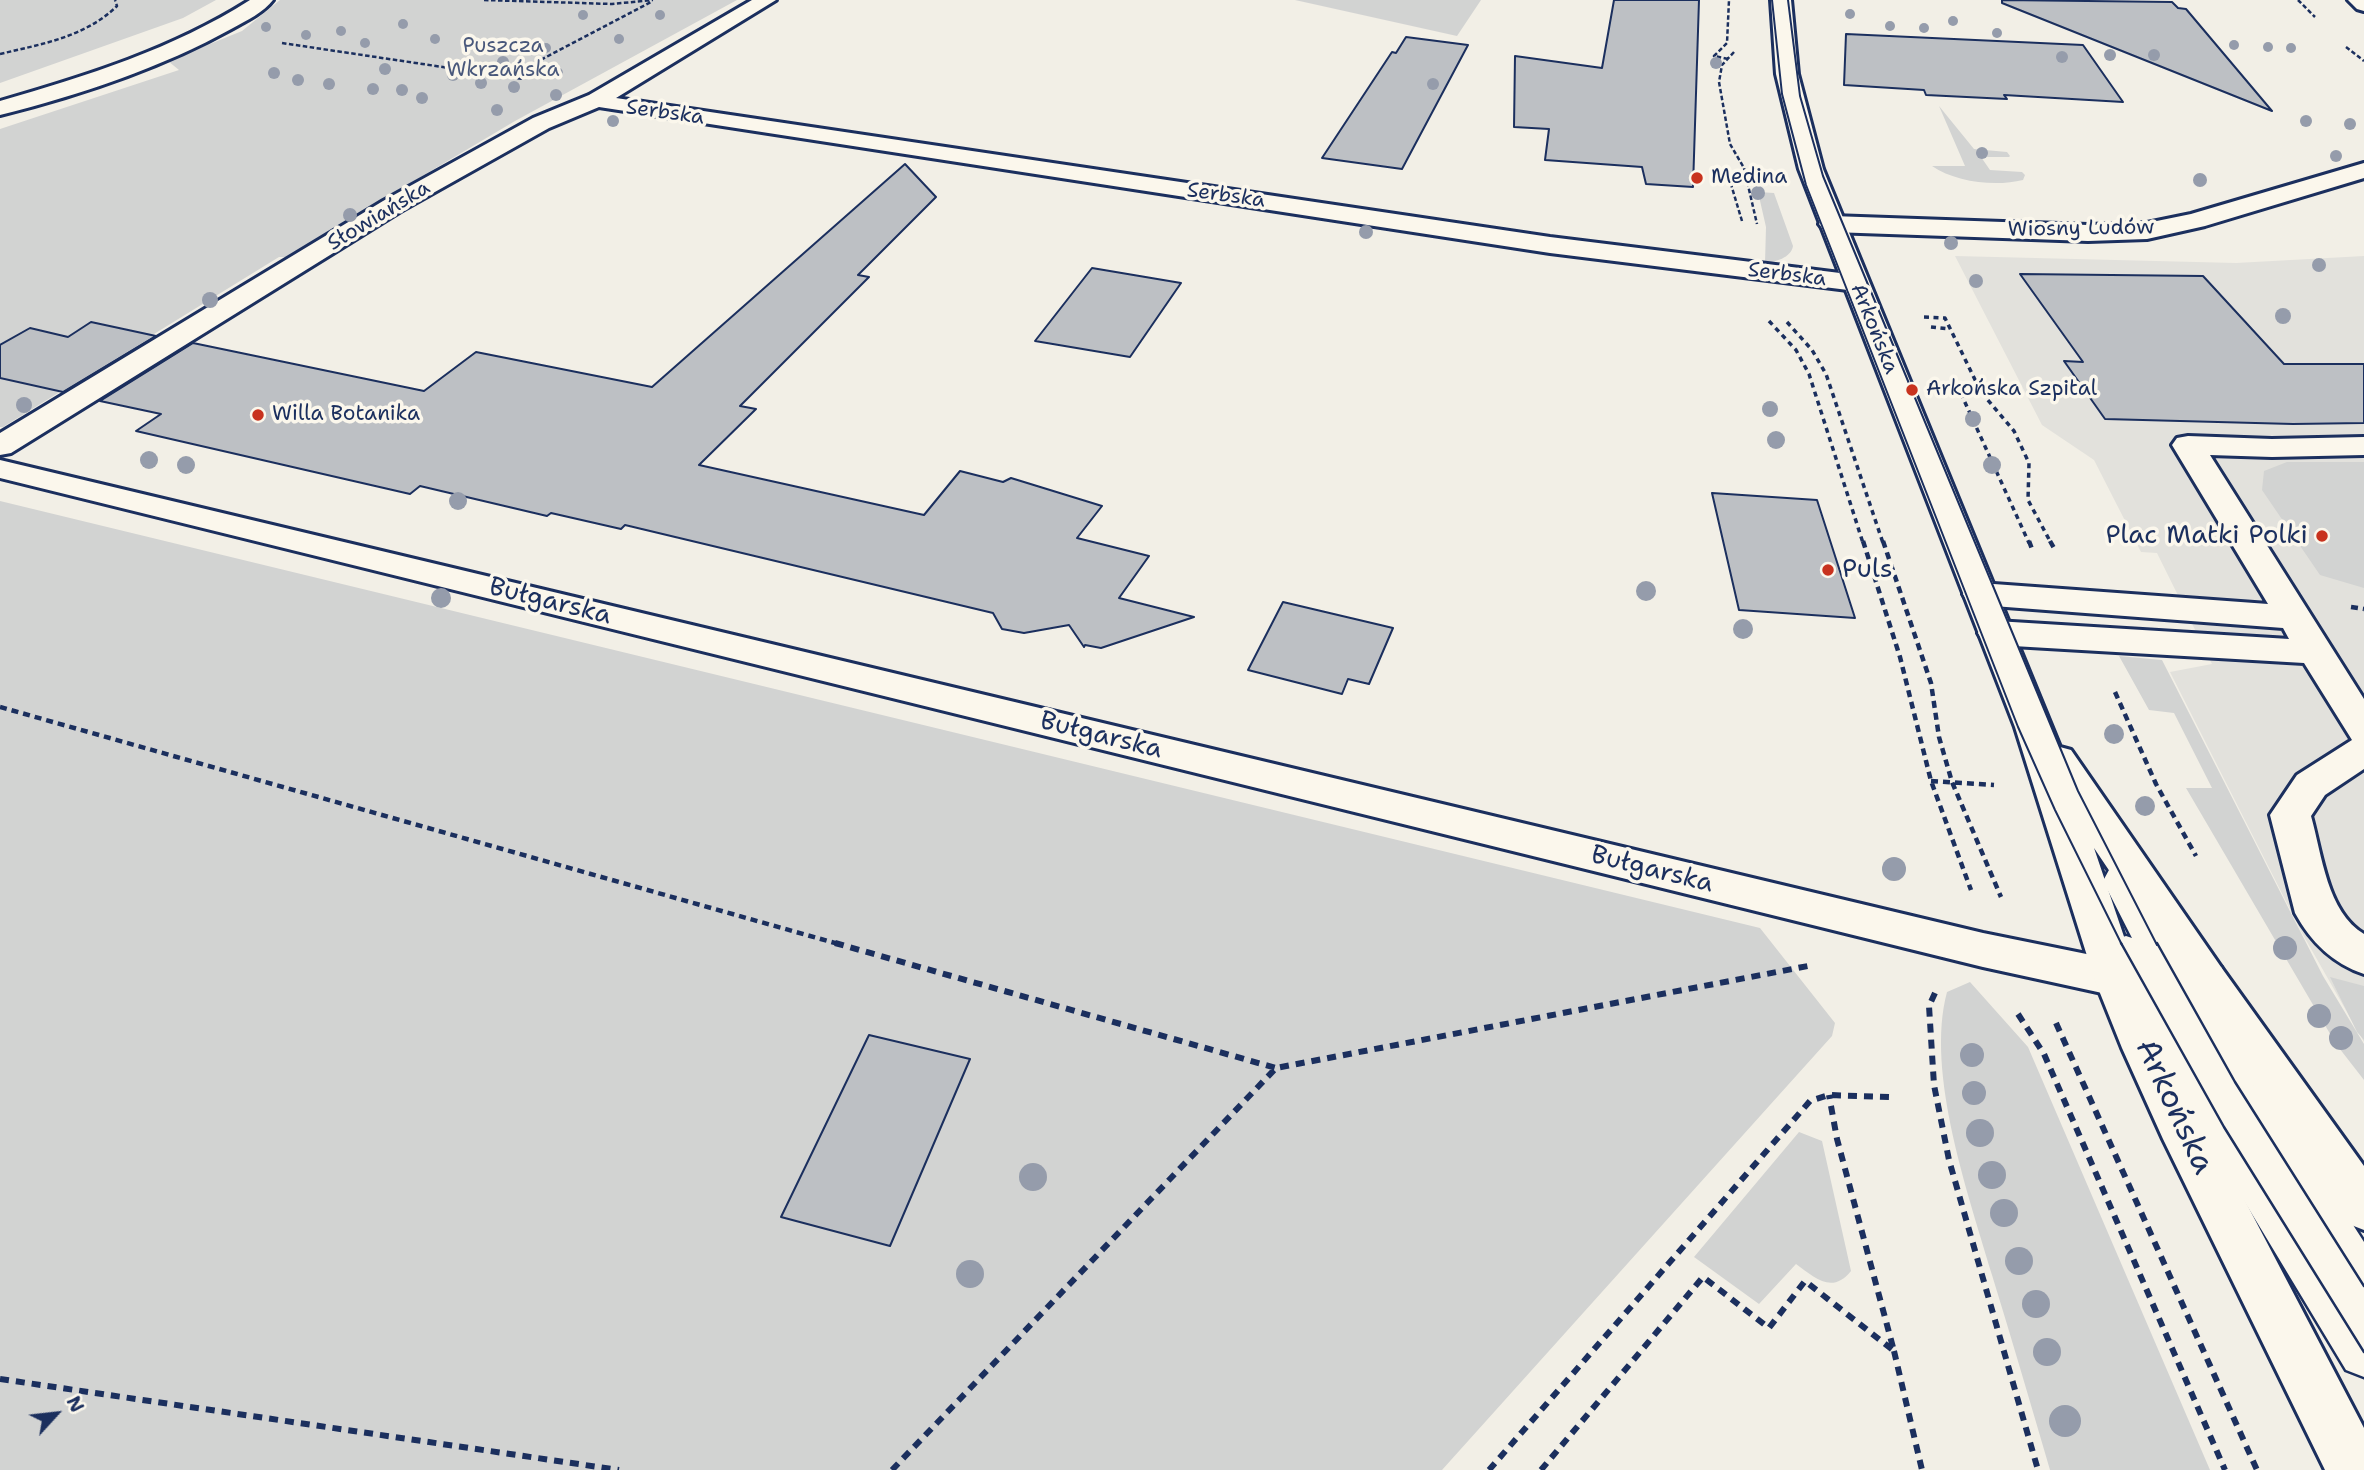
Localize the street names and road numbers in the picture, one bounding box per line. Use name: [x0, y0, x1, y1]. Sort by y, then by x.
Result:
street label: Serbska: [624, 95, 706, 131]
street label: Słowiańska: [323, 176, 435, 256]
street label: Serbska: [1185, 178, 1267, 214]
street label: Wiosny Ludów: [2007, 215, 2155, 243]
street label: Serbska: [1746, 258, 1828, 292]
street label: Arkońska: [1845, 280, 1903, 378]
street label: Bułgarska: [486, 572, 614, 632]
street label: Bułgarska: [1037, 706, 1165, 766]
street label: Bułgarska: [1588, 840, 1716, 900]
street label: Arkońska: [2126, 1033, 2222, 1181]

